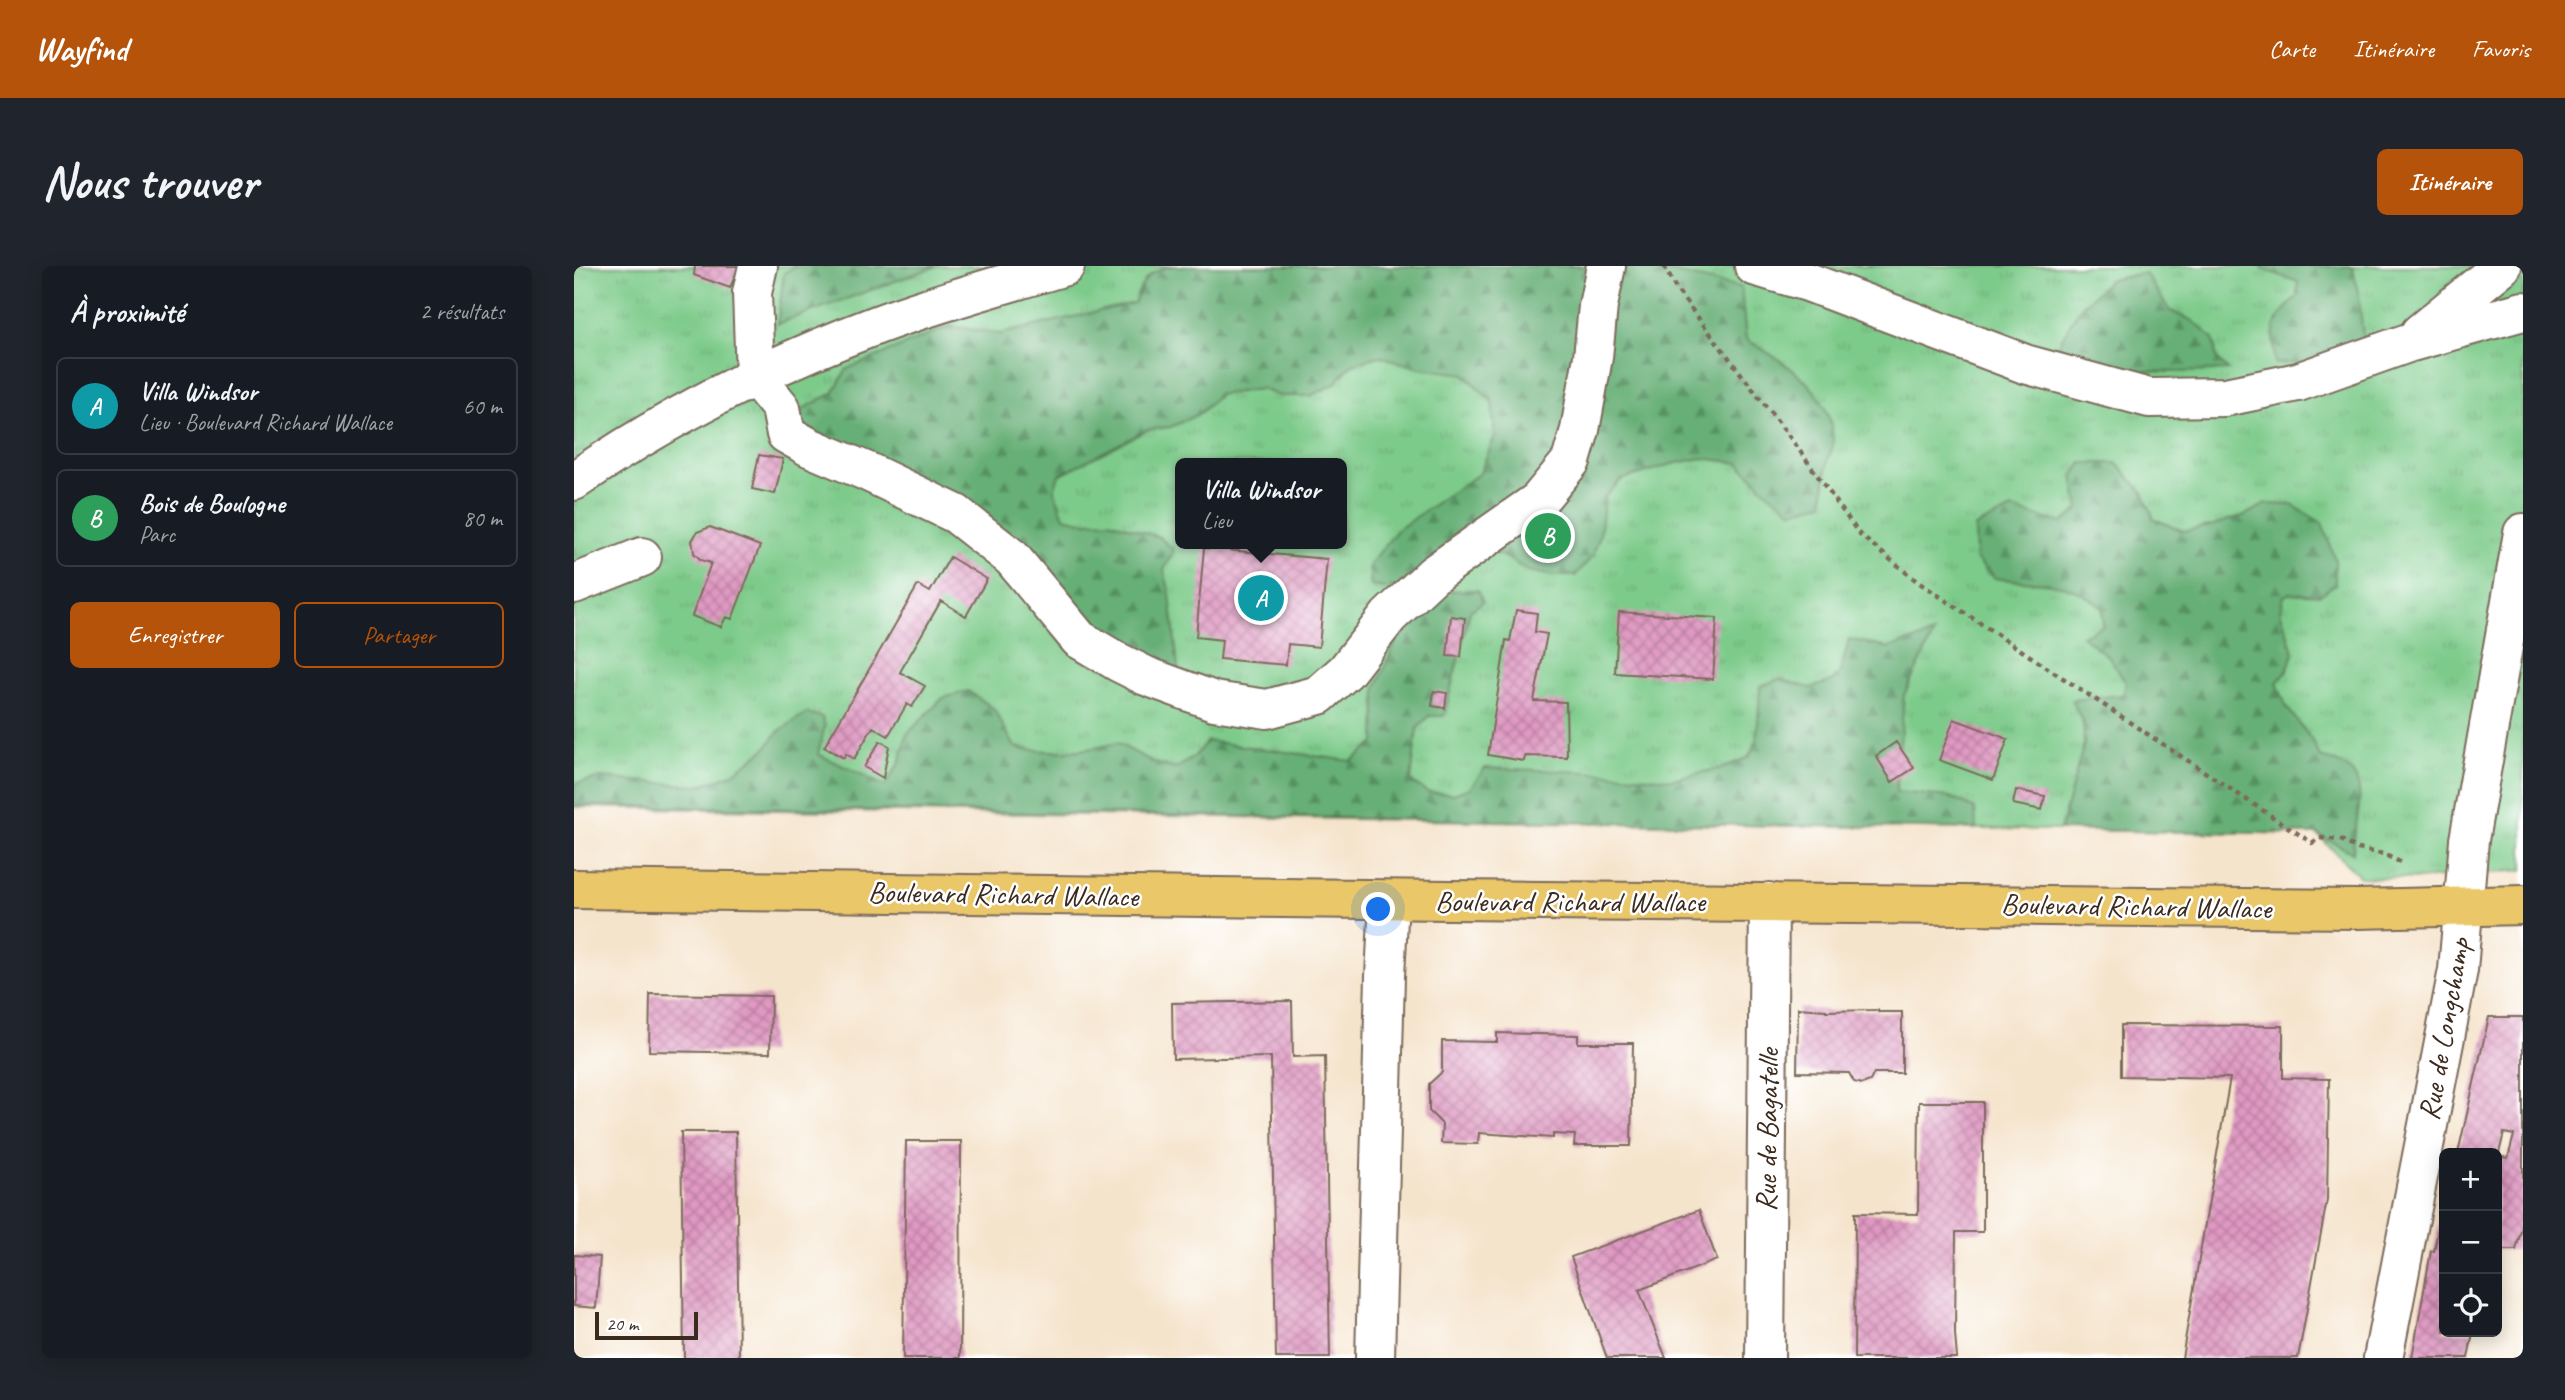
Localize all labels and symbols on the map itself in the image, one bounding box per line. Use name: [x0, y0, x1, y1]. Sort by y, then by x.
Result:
pin: B: [1525, 510, 1571, 562]
pin: A: [1238, 572, 1284, 624]
street label: Boulevard Richard Wallace: [868, 873, 1141, 915]
street label: Boulevard Richard Wallace: [1435, 882, 1707, 920]
street label: Boulevard Richard Wallace: [2001, 885, 2274, 927]
your location: [1361, 892, 1395, 926]
street label: Rue de Longchamp: [2409, 933, 2479, 1123]
street label: Rue de Bagatelle: [1747, 1046, 1787, 1212]
scale bar: [595, 1309, 698, 1341]

